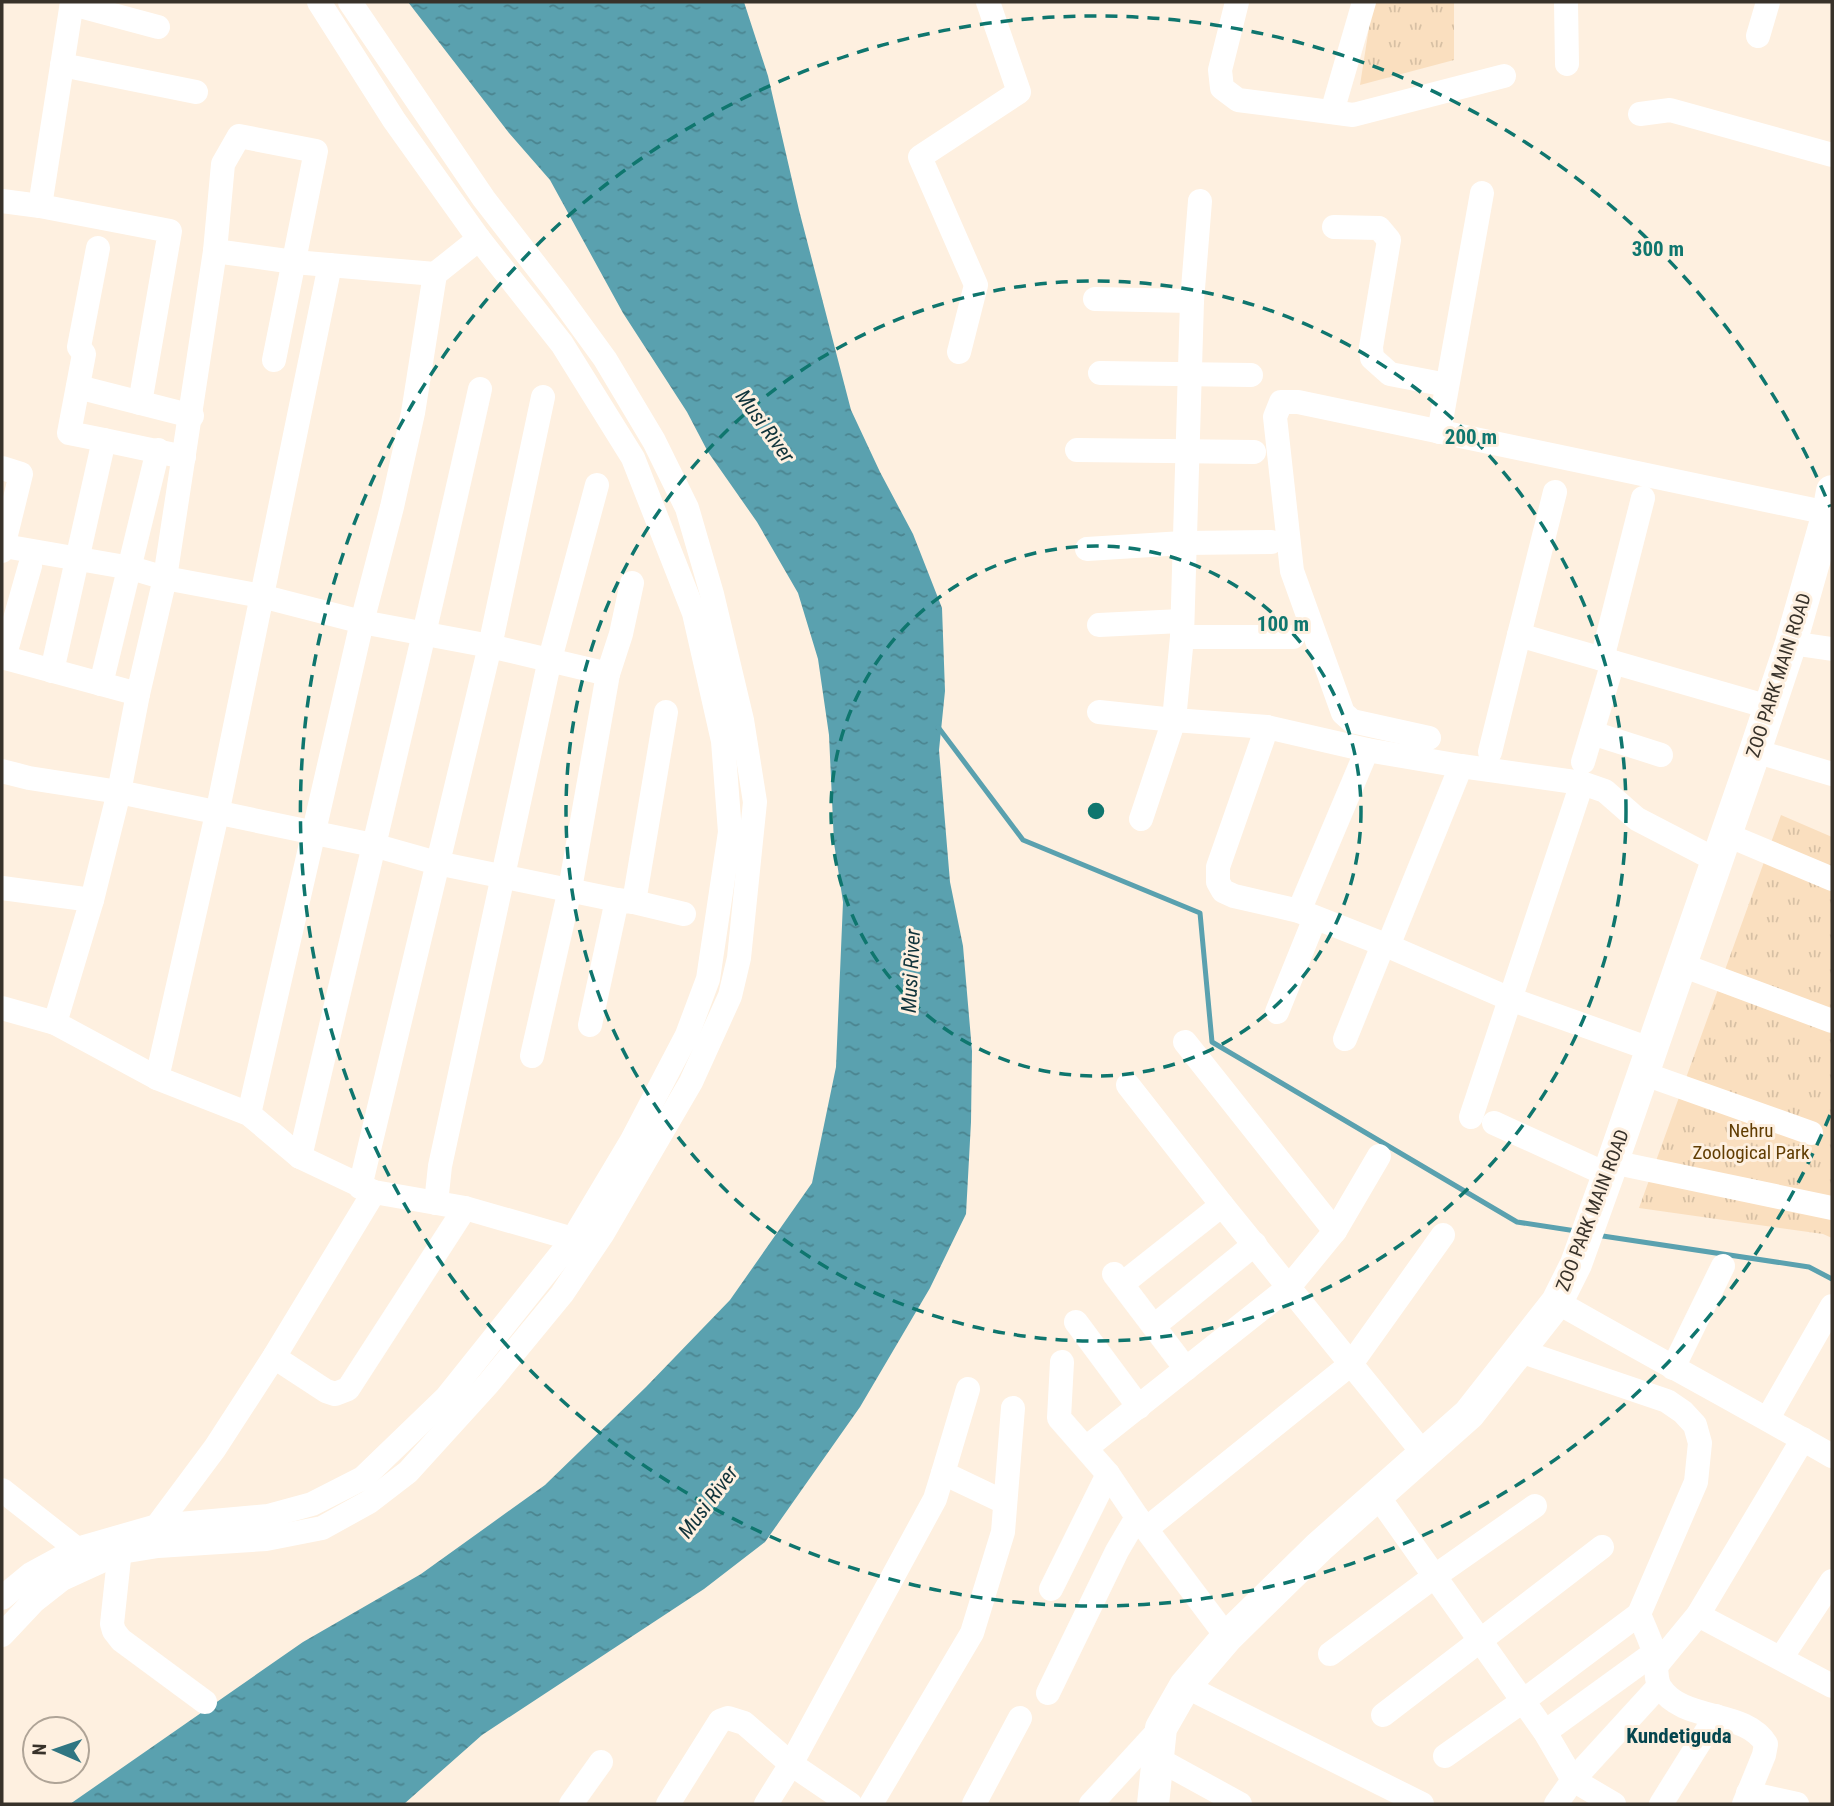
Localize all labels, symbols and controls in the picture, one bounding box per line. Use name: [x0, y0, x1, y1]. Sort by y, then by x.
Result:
text: 300 m: [1632, 237, 1684, 261]
water label: Musi River: [731, 385, 800, 468]
text: 200 m: [1445, 425, 1497, 449]
street label: ZOO PARK MAIN ROAD: [1741, 590, 1816, 760]
text: 100 m: [1257, 612, 1309, 636]
centre of rings: [1084, 799, 1108, 823]
water label: Musi River: [897, 928, 925, 1013]
park label: Nehru Zoological Park: [1693, 1119, 1810, 1164]
street label: ZOO PARK MAIN ROAD: [1551, 1126, 1634, 1294]
water label: Musi River: [673, 1461, 743, 1543]
north arrow: [21, 1715, 91, 1785]
district label: Kundetiguda: [1626, 1724, 1732, 1748]
text: N: [28, 1743, 51, 1756]

